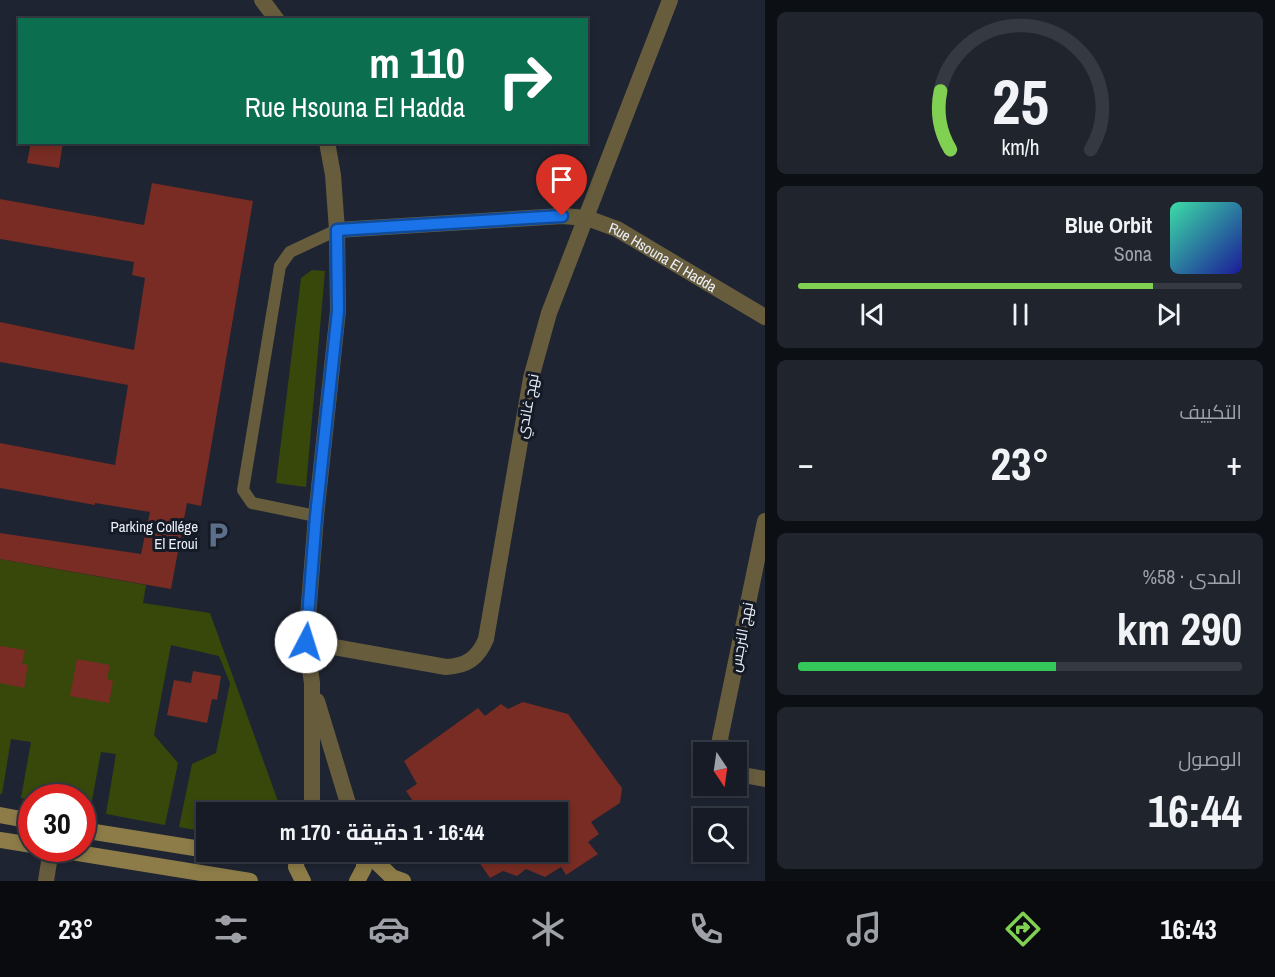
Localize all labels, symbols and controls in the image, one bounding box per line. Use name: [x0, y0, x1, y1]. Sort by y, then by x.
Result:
text: 110 m: [369, 35, 465, 91]
icon: right: [486, 42, 564, 120]
text: 25: [992, 59, 1048, 143]
text: Rue Hsouna El Hadda: [245, 89, 465, 125]
text: km/h: [1001, 133, 1039, 162]
pin: [536, 154, 587, 216]
icon: arrive: [545, 163, 578, 196]
text: Blue Orbit: [1065, 210, 1152, 240]
street label: Rue Hsouna El Hadda: [606, 216, 721, 297]
text: Sona: [1114, 240, 1152, 267]
icon: previous: [856, 298, 889, 331]
icon: pause: [1004, 298, 1037, 331]
icon: next: [1152, 298, 1185, 331]
street label: نهج غاندي: [510, 372, 546, 441]
text: التكييف: [1179, 398, 1242, 425]
text: 23°: [990, 433, 1050, 494]
text: −: [798, 441, 814, 485]
text: +: [1226, 441, 1242, 485]
place label: Parking Collége El Eroui: [110, 516, 198, 554]
parking icon: Parking Collége El Eroui: [203, 520, 233, 550]
text: المدى · 58%: [1142, 563, 1242, 590]
text: 290 km: [1117, 598, 1242, 659]
street label: نهج النرجس: [724, 600, 759, 674]
position arrow: [274, 610, 338, 674]
north arrow: [693, 742, 747, 796]
map controls: [693, 742, 747, 862]
text: الوصول: [1178, 745, 1242, 772]
text: 16:44: [1148, 780, 1242, 841]
speed limit sign: 30: [18, 784, 96, 862]
button: search: [693, 808, 747, 862]
text: 16:44 · 1 دقيقة · 170 m: [280, 817, 484, 847]
icon: filters: [210, 908, 252, 950]
icon: car: [368, 908, 410, 950]
icon: climate: [527, 908, 569, 950]
icon: phone: [685, 908, 727, 950]
icon: music: [843, 908, 885, 950]
icon: directions: [1002, 908, 1044, 950]
text: 23°: [58, 911, 94, 947]
text: 16:43: [1160, 911, 1217, 947]

